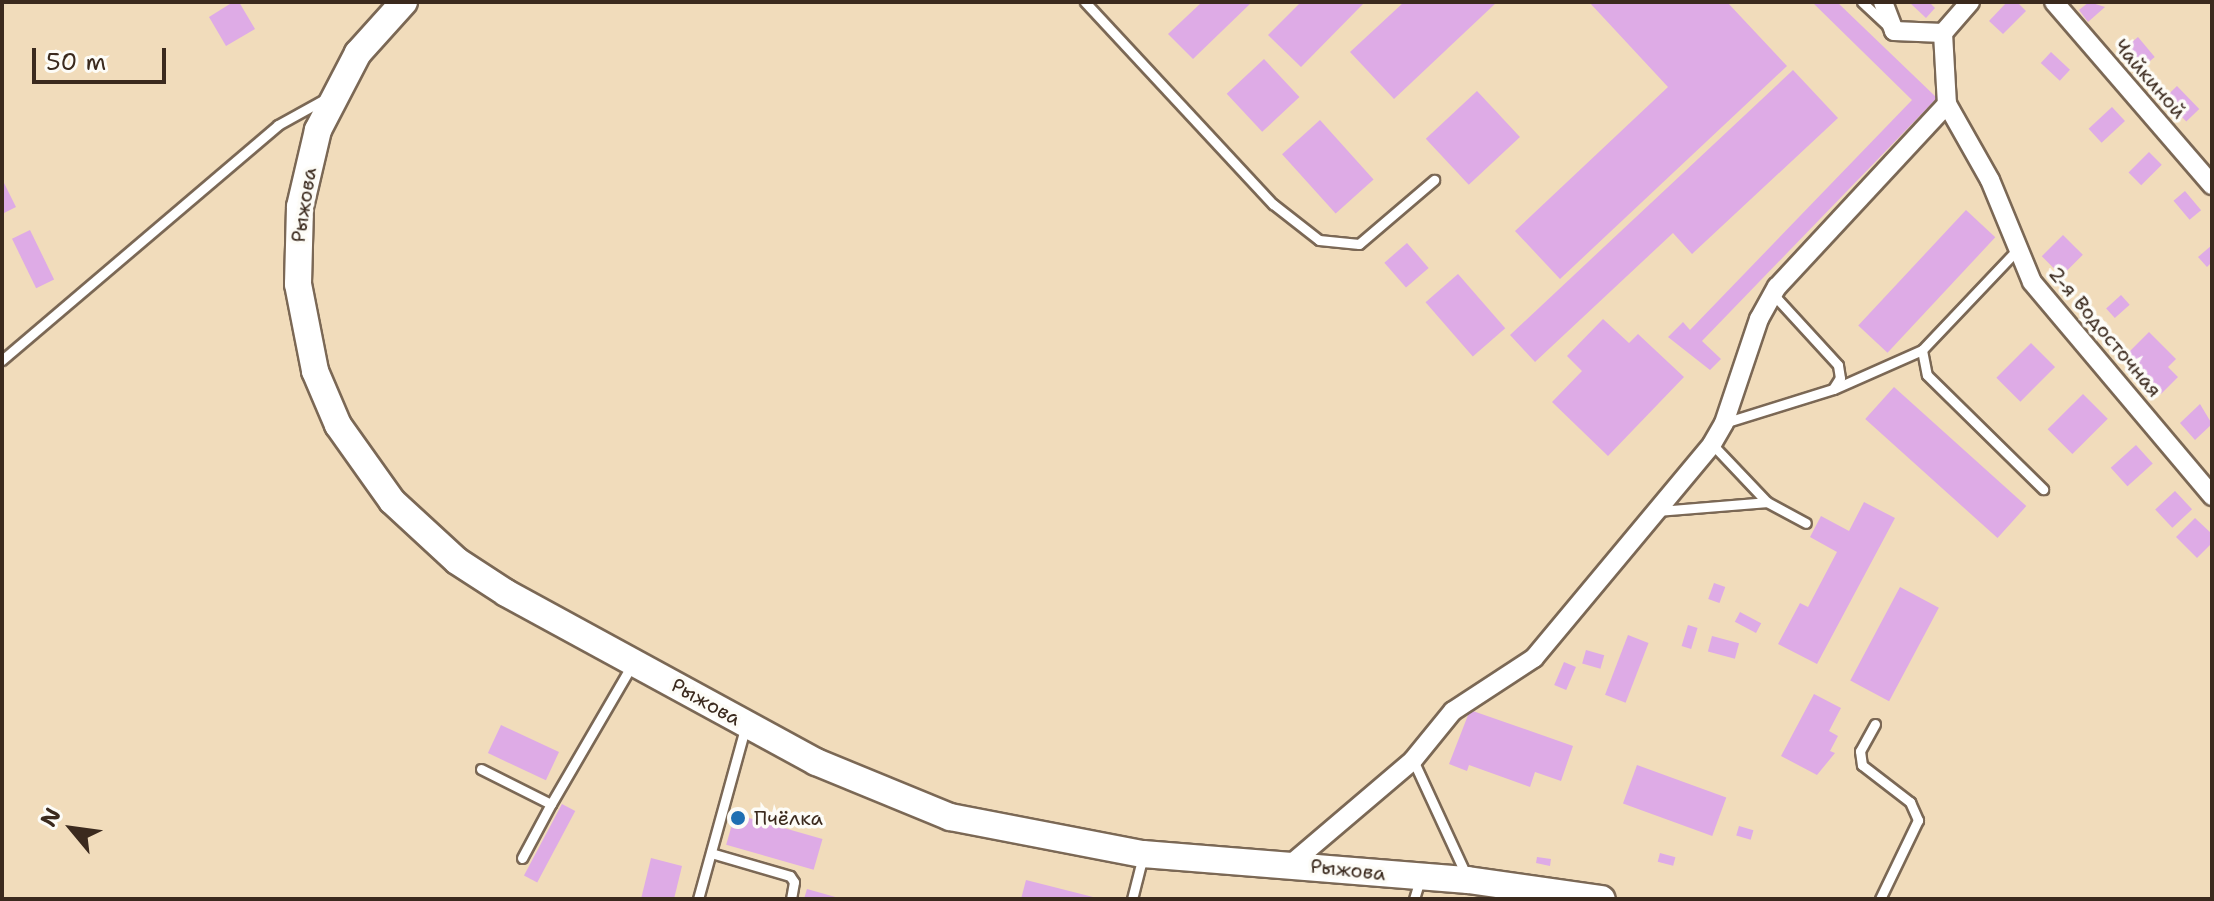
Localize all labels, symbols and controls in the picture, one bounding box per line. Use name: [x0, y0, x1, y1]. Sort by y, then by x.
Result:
scale bar: [36, 32, 170, 82]
street label: Чайкиной: [2109, 34, 2191, 124]
text: 50 m: [46, 46, 106, 78]
street label: Рыжова: [286, 166, 322, 244]
street label: 2-я Водосточная: [2043, 262, 2167, 402]
street label: Рыжова: [667, 673, 745, 731]
north arrow: [32, 789, 112, 869]
text: N: [34, 802, 67, 832]
place label: Пчёлка: [754, 806, 823, 830]
marker: Пчёлка: [729, 809, 747, 827]
street label: Рыжова: [1309, 854, 1387, 886]

